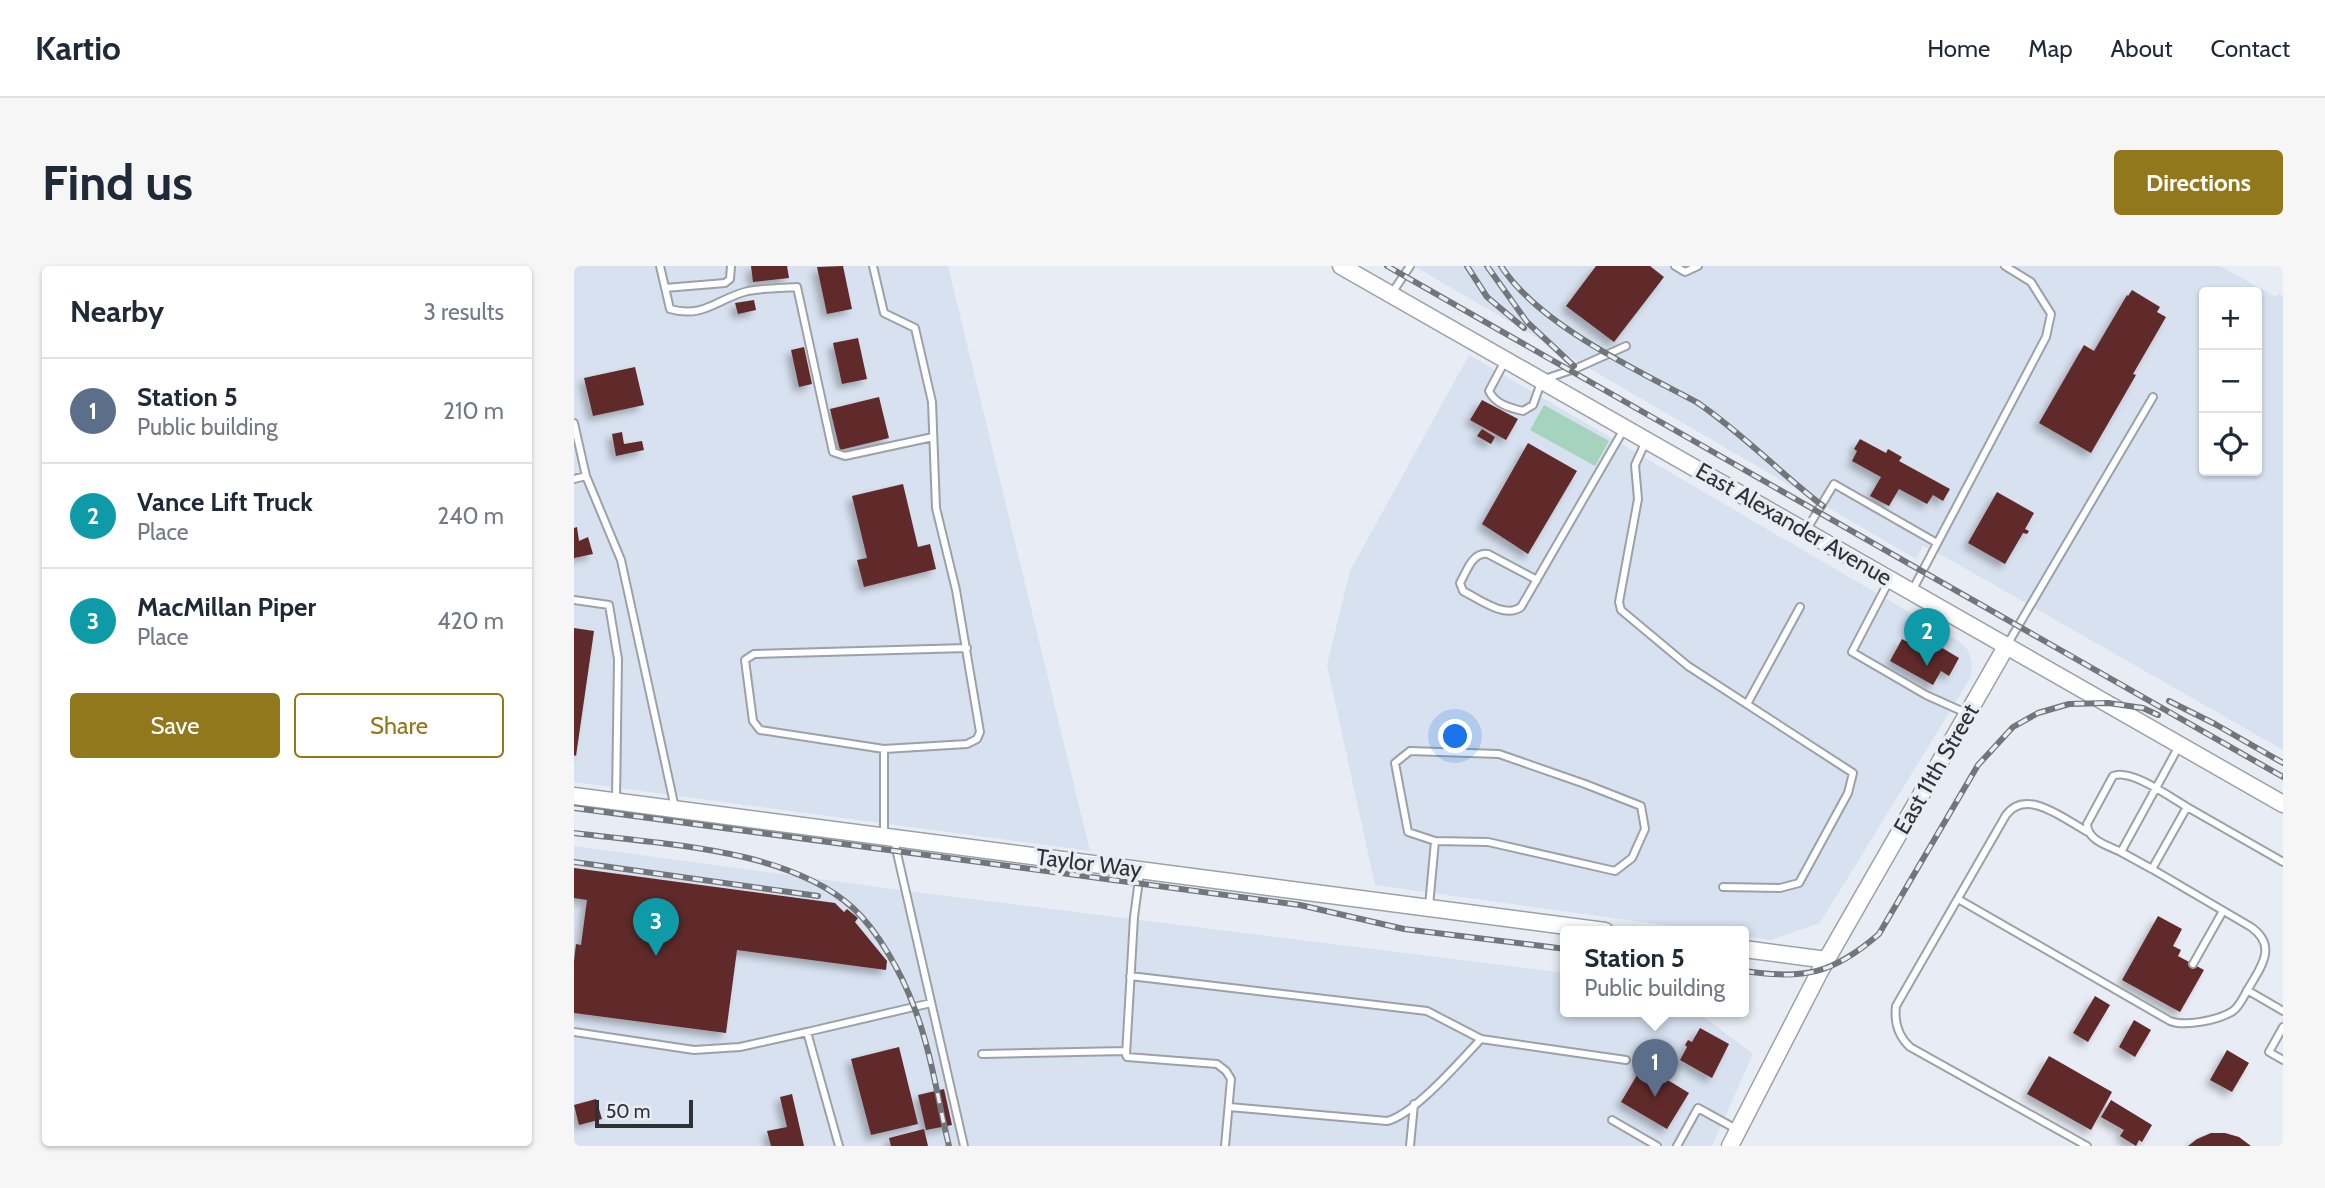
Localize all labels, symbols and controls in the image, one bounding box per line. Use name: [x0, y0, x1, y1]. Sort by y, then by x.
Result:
text: Kartio: [35, 28, 121, 68]
text: Home: [1927, 34, 1990, 63]
text: Map: [2028, 34, 2073, 63]
text: About: [2111, 34, 2173, 63]
text: Contact: [2211, 34, 2290, 63]
button: Directions: [2114, 150, 2283, 215]
text: Find us: [42, 153, 193, 212]
map controls: [2199, 287, 2262, 476]
button: +: [2199, 287, 2262, 350]
text: Nearby: [70, 293, 164, 330]
text: 3 results: [423, 298, 504, 326]
button: −: [2199, 350, 2262, 413]
text: Station 5: [137, 381, 238, 413]
text: 1: [89, 397, 97, 425]
text: 210 m: [443, 397, 504, 425]
text: Public building: [137, 413, 278, 441]
button: locate: [2199, 413, 2262, 476]
street label: East Alexander Avenue: [1691, 456, 1897, 592]
text: Vance Lift Truck: [137, 486, 313, 518]
text: 2: [87, 502, 99, 530]
text: 240 m: [437, 502, 504, 530]
text: Place: [137, 518, 189, 546]
text: MacMillan Piper: [137, 591, 316, 623]
text: 3: [87, 607, 99, 635]
text: 420 m: [437, 607, 504, 635]
pin: 2: [1904, 608, 1950, 666]
text: Place: [137, 623, 189, 651]
button: Save: [70, 693, 280, 758]
button: Share: [294, 693, 504, 758]
street label: East 11th Street: [1887, 699, 1985, 839]
your location: [1438, 719, 1472, 753]
street label: Taylor Way: [1034, 843, 1144, 883]
pin: 3: [633, 898, 679, 956]
popup: [1560, 926, 1749, 1017]
text: Station 5: [1584, 942, 1685, 974]
text: Public building: [1584, 974, 1725, 1002]
pin: 1: [1632, 1039, 1678, 1097]
scale bar: [595, 1097, 693, 1129]
text: 50 m: [606, 1100, 650, 1123]

